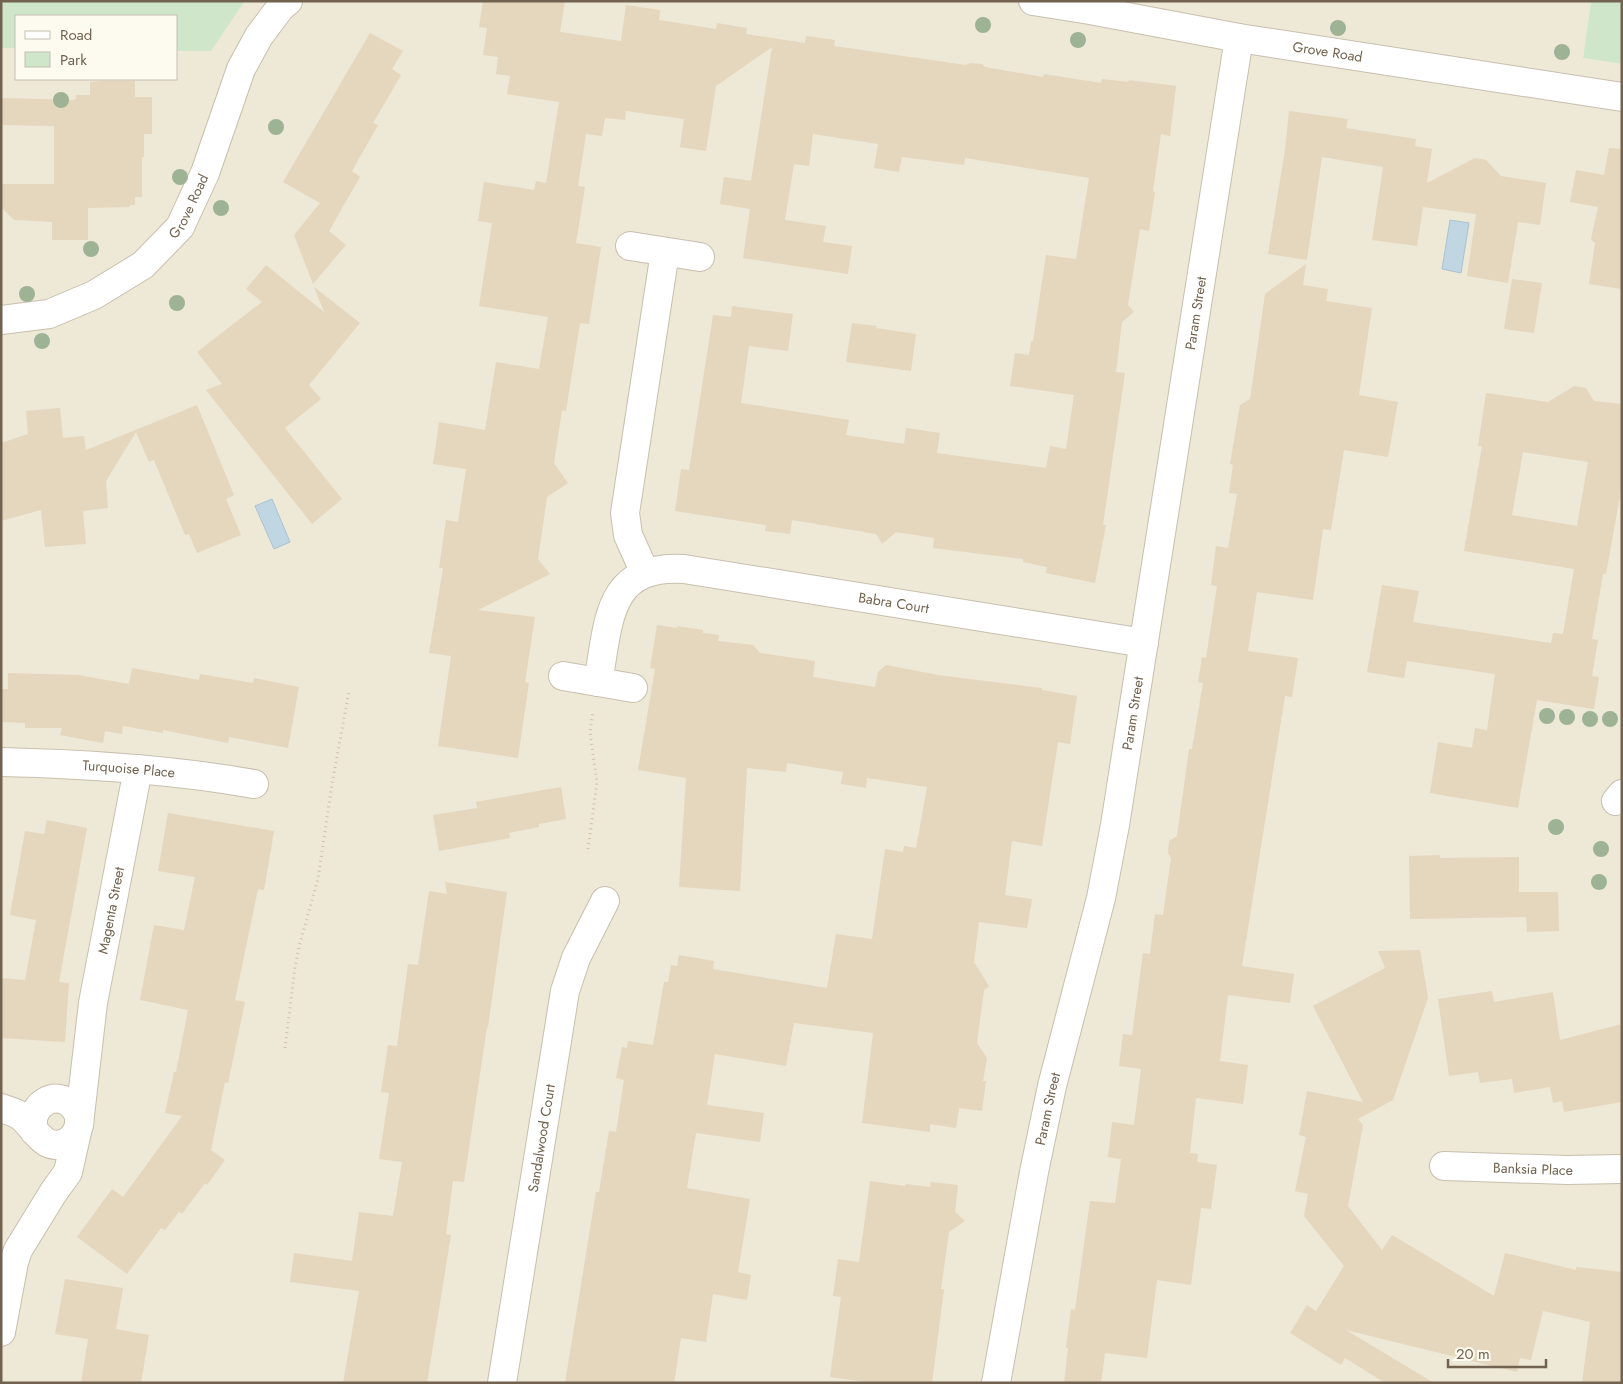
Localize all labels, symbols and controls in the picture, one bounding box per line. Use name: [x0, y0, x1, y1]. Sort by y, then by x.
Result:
legend: [15, 15, 178, 80]
text: Road: [60, 24, 92, 46]
street label: Grove Road: [1291, 36, 1364, 67]
text: Park: [60, 49, 87, 71]
street label: Grove Road: [164, 171, 213, 243]
street label: Param Street: [1180, 274, 1211, 351]
street label: Babra Court: [857, 587, 931, 618]
street label: Param Street: [1117, 674, 1148, 751]
street label: Turquoise Place: [82, 755, 176, 783]
street label: Magenta Street: [93, 865, 129, 956]
street label: Param Street: [1030, 1070, 1065, 1147]
street label: Sandalwood Court: [523, 1082, 560, 1194]
street label: Banksia Place: [1493, 1158, 1573, 1180]
scale bar: [1448, 1336, 1546, 1368]
text: 20 m: [1456, 1343, 1490, 1365]

